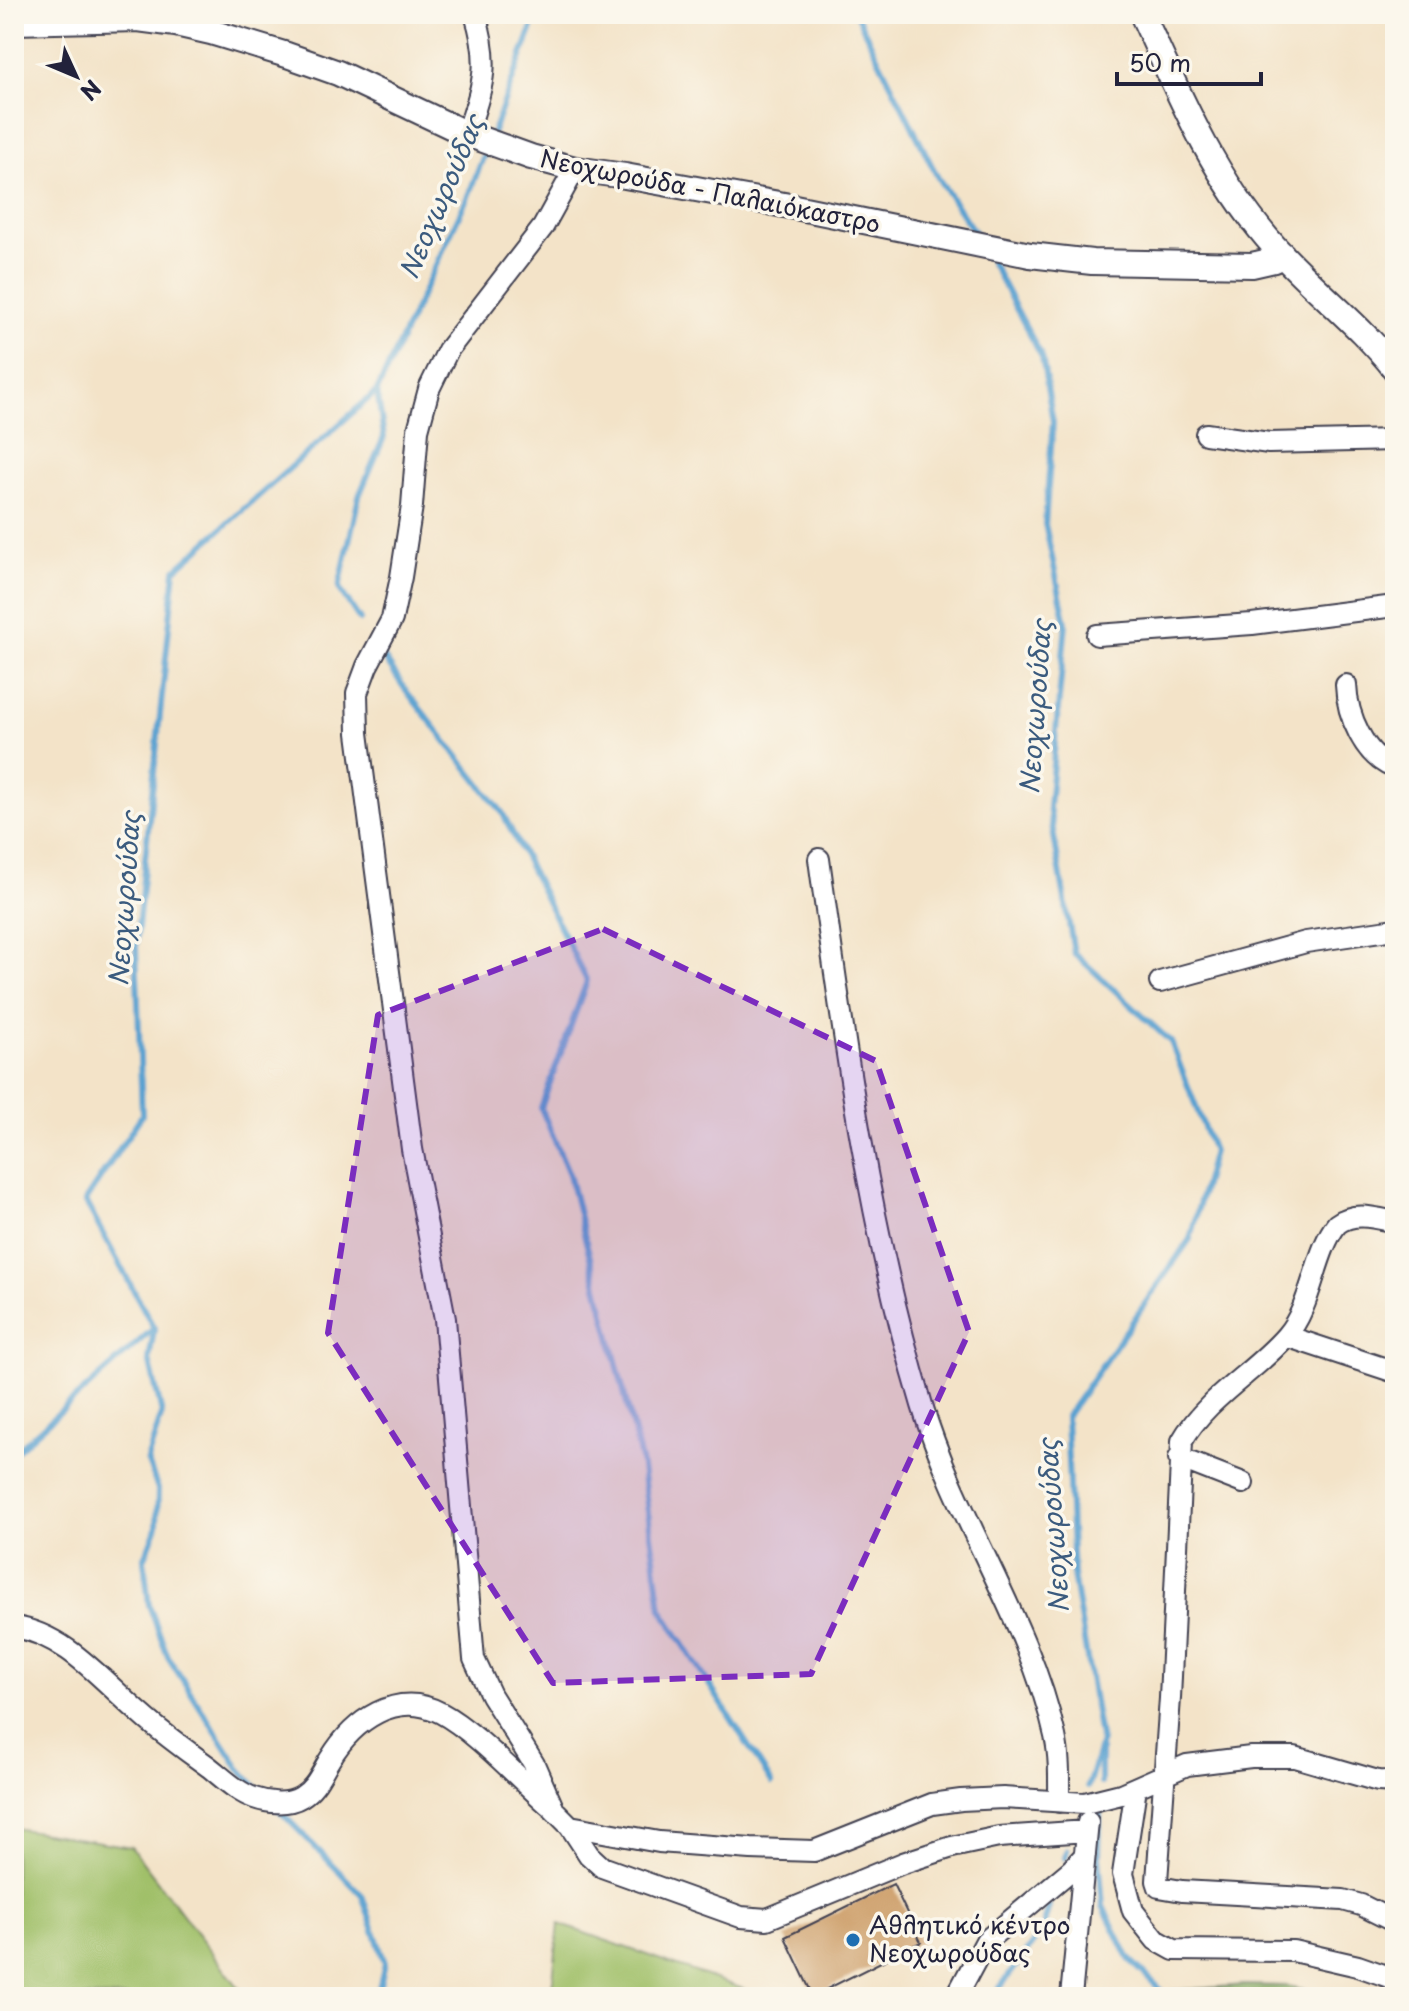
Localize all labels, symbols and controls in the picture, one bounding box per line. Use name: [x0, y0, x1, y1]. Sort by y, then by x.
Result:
north arrow: [36, 36, 116, 116]
scale bar: [1117, 36, 1261, 86]
text: 50 m: [1129, 44, 1191, 80]
text: N: [74, 73, 109, 109]
water label: Νεοχωρούδας: [389, 106, 494, 284]
street label: Νεοχωρούδα - Παλαιόκαστρο: [537, 139, 884, 241]
water label: Νεοχωρούδας: [1009, 616, 1060, 795]
water label: Νεοχωρούδας: [98, 808, 149, 987]
water label: Νεοχωρούδας: [1027, 1435, 1078, 1615]
place label: Αθλητικό κέντρο Νεοχωρούδας: [869, 1906, 1070, 1970]
marker: Αθλητικό κέντρο Νεοχωρούδας: [844, 1931, 862, 1949]

